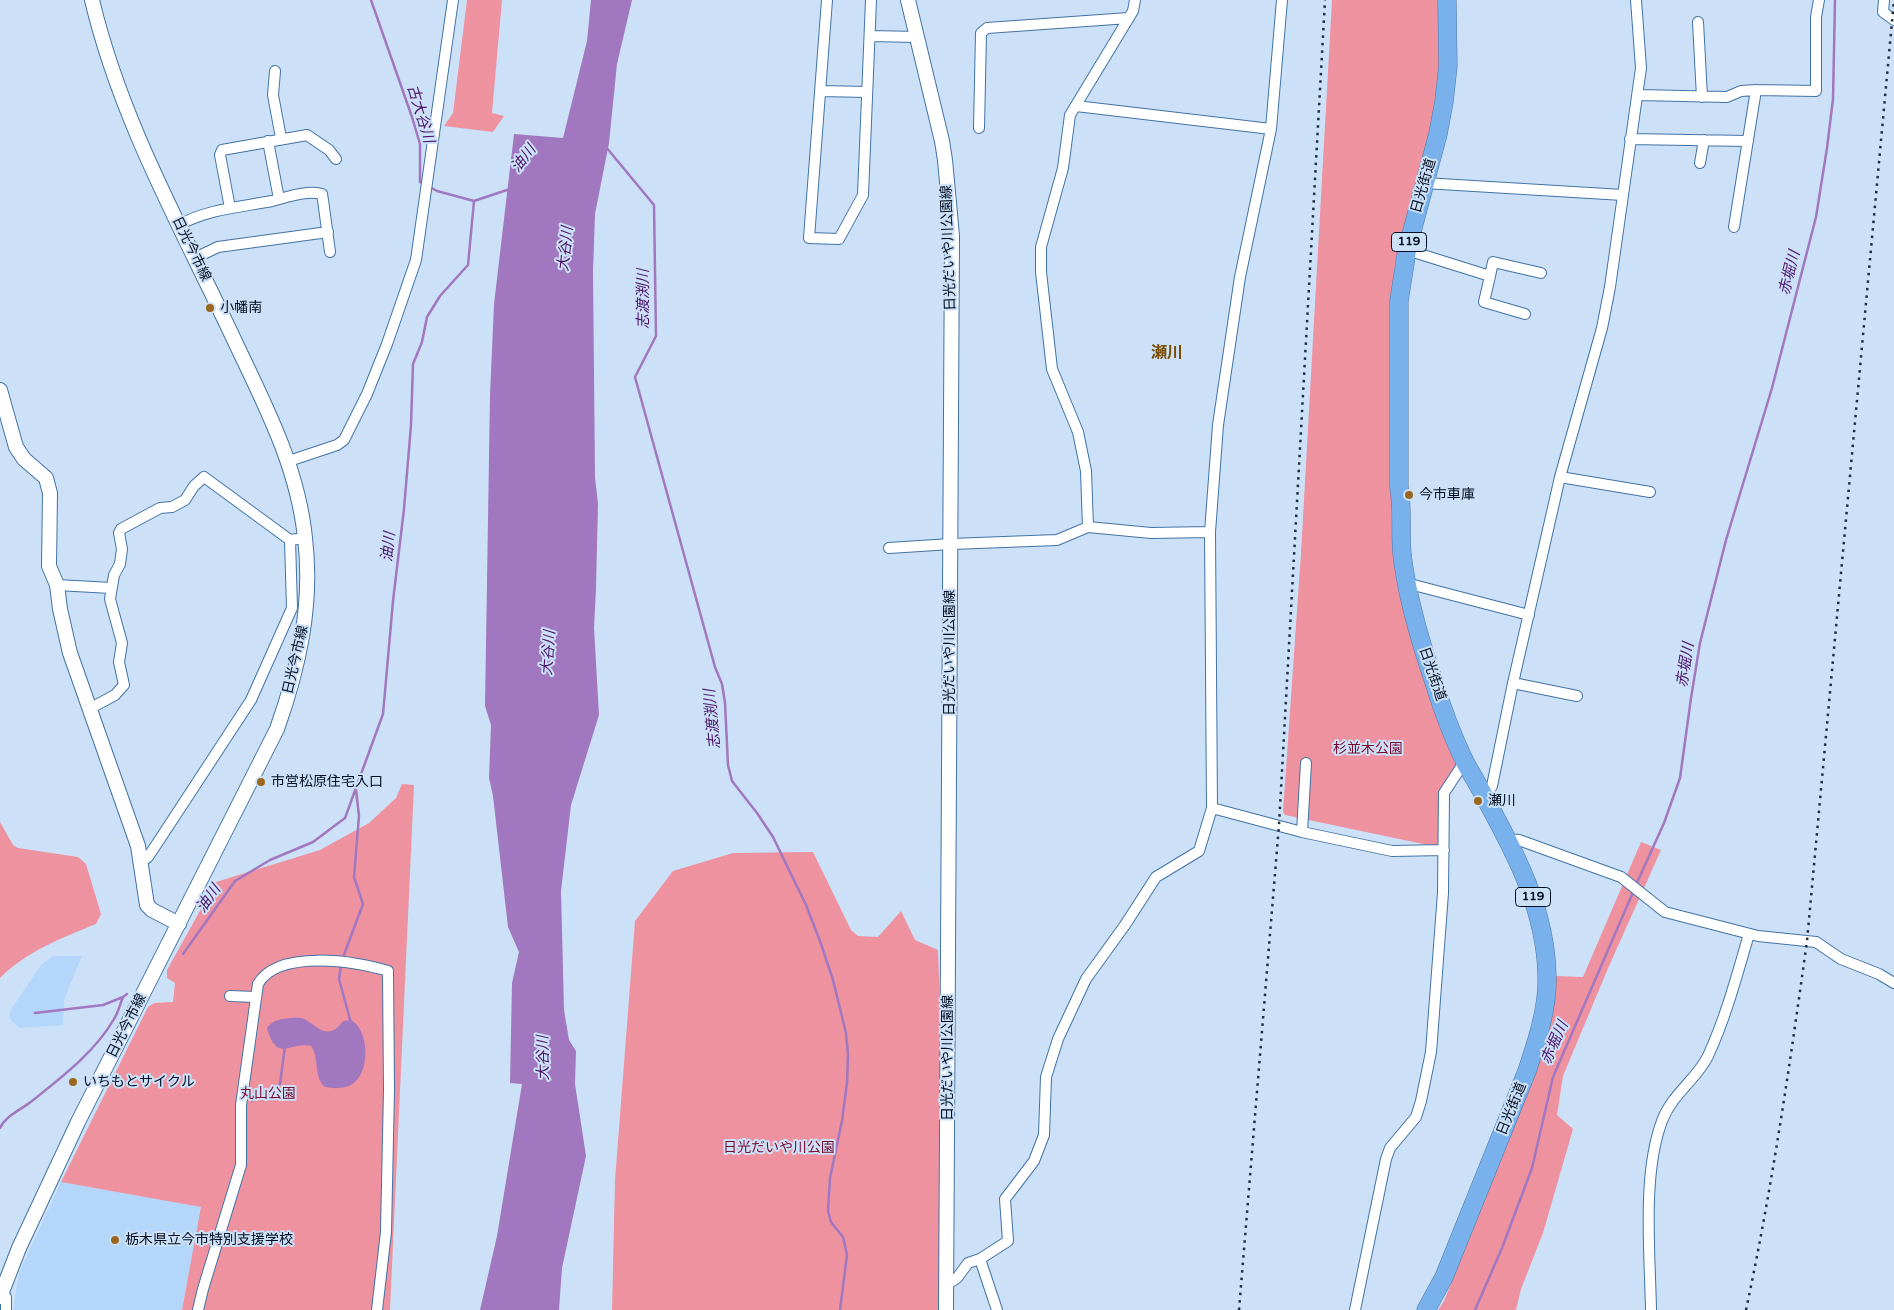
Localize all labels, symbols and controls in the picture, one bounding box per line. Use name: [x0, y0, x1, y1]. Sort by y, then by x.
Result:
water label: 古大谷川: [403, 83, 437, 145]
water label: 油川: [508, 142, 540, 176]
street label: 日光街道: [1408, 157, 1440, 215]
street label: 日光だいや川公園線: [938, 185, 960, 311]
street label: 日光今市線: [168, 214, 214, 284]
water label: 大谷川: [555, 226, 577, 272]
road number: 119: [1392, 232, 1426, 252]
water label: 赤堀川: [1776, 249, 1804, 297]
water label: 志渡渕川: [635, 269, 653, 329]
place label: 小幡南: [220, 300, 262, 316]
marker: 小幡南: [204, 302, 216, 314]
district label: 瀬川: [1151, 344, 1183, 364]
place label: 今市車庫: [1419, 487, 1475, 503]
marker: 今市車庫: [1403, 489, 1415, 501]
water label: 油川: [378, 531, 400, 563]
street label: 日光だいや川公園線: [942, 590, 958, 716]
street label: 日光今市線: [280, 624, 312, 696]
water label: 大谷川: [538, 630, 560, 676]
water label: 赤堀川: [1674, 641, 1698, 689]
street label: 日光街道: [1415, 645, 1449, 703]
water label: 志渡渕川: [701, 688, 725, 750]
park label: 杉並木公園: [1333, 741, 1403, 757]
place label: 市営松原住宅入口: [271, 774, 383, 790]
marker: 市営松原住宅入口: [255, 776, 267, 788]
place label: 瀬川: [1488, 793, 1516, 809]
marker: 瀬川: [1472, 795, 1484, 807]
water label: 油川: [193, 882, 225, 916]
road number: 119: [1516, 888, 1550, 906]
street label: 日光今市線: [104, 991, 150, 1061]
street label: 日光だいや川公園線: [940, 995, 956, 1121]
water label: 赤堀川: [1538, 1019, 1572, 1067]
water label: 大谷川: [535, 1035, 553, 1081]
place label: いちもとサイクル: [83, 1074, 195, 1090]
marker: いちもとサイクル: [67, 1076, 79, 1088]
street label: 日光街道: [1494, 1080, 1530, 1138]
park label: 丸山公園: [240, 1086, 296, 1102]
park label: 日光だいや川公園: [723, 1140, 835, 1156]
place label: 栃木県立今市特別支援学校: [125, 1232, 293, 1248]
marker: 栃木県立今市特別支援学校: [109, 1234, 121, 1246]

